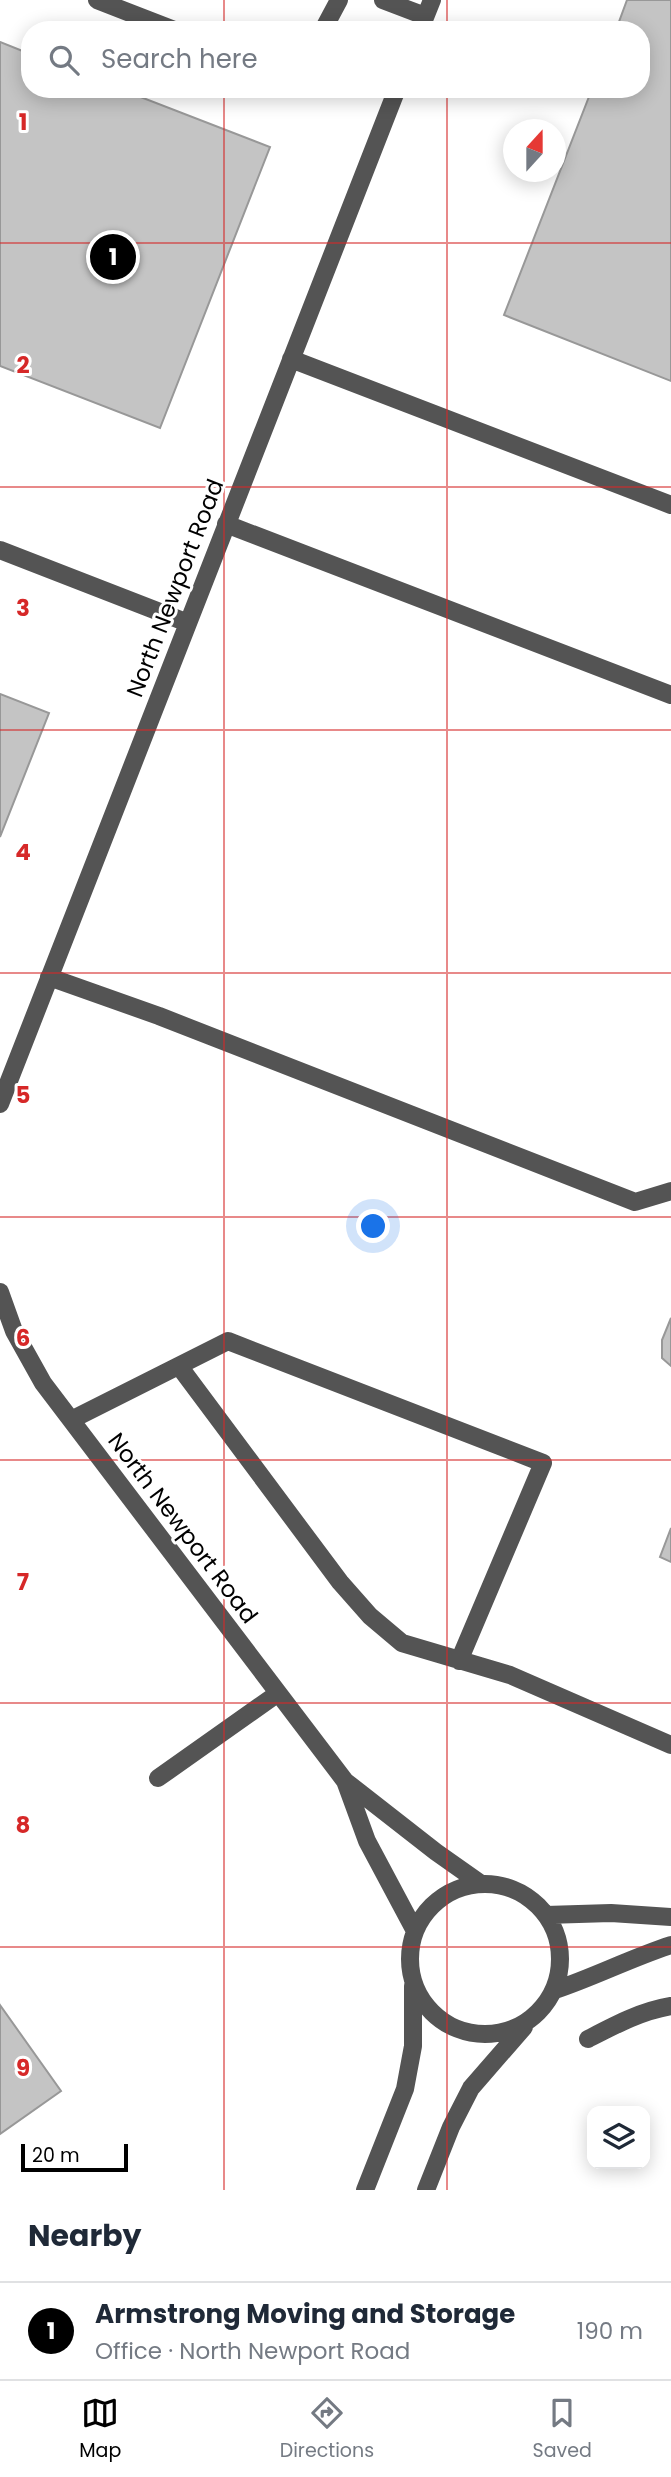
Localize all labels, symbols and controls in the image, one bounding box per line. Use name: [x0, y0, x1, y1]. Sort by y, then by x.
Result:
search box: [21, 21, 650, 98]
icon: search: [45, 41, 83, 79]
text: Search here: [101, 41, 258, 77]
text: 1: [19, 106, 27, 138]
north arrow: [503, 119, 566, 182]
pin: 1: [90, 231, 136, 283]
text: 2: [16, 349, 30, 381]
street label: North Newport Road: [119, 474, 231, 702]
text: 3: [16, 592, 30, 624]
text: 4: [15, 836, 31, 868]
text: 5: [16, 1079, 30, 1111]
your location: [356, 1209, 390, 1243]
text: 6: [16, 1322, 30, 1354]
street label: North Newport Road: [101, 1426, 265, 1630]
text: 7: [17, 1566, 29, 1598]
text: 8: [16, 1809, 30, 1841]
text: 9: [16, 2052, 30, 2084]
map controls: [587, 2106, 650, 2169]
button: layers: [587, 2106, 650, 2169]
scale bar: [21, 2141, 128, 2173]
text: 20 m: [32, 2142, 80, 2169]
text: Nearby: [28, 2214, 142, 2257]
text: Armstrong Moving and Storage: [95, 2296, 515, 2332]
text: 1: [47, 2315, 55, 2347]
text: 190 m: [577, 2315, 643, 2347]
text: Office · North Newport Road: [95, 2335, 410, 2367]
tab: Map: [79, 2394, 121, 2465]
tab: Directions: [280, 2394, 374, 2465]
tab: Saved: [533, 2394, 592, 2465]

